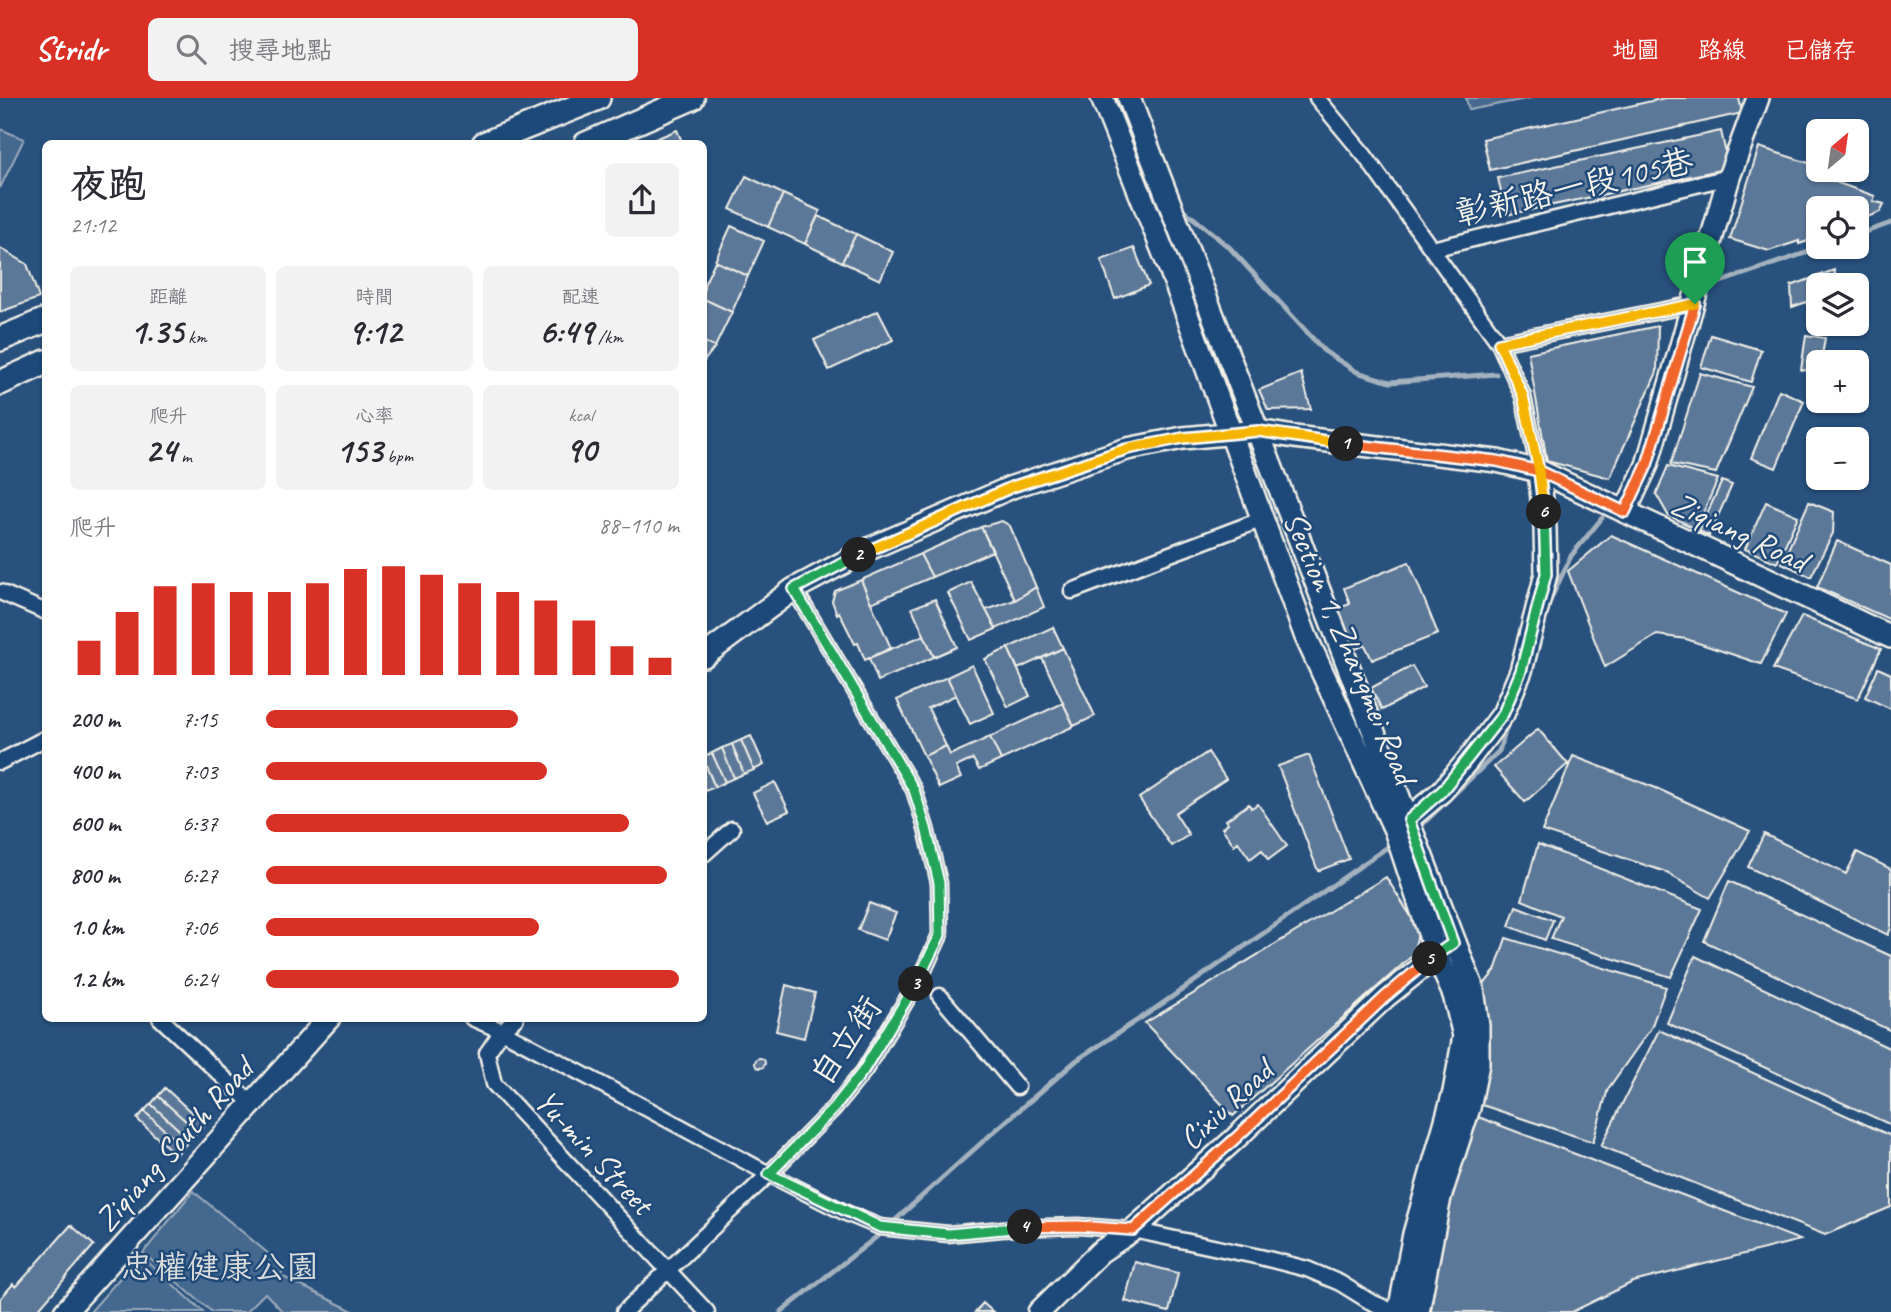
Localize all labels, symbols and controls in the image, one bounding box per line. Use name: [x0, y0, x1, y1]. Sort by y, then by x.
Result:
search box: [148, 18, 638, 81]
text: Stridr: [35, 28, 106, 70]
icon: search: [172, 30, 210, 68]
text: 搜尋地點: [228, 34, 332, 67]
text: 地圖: [1612, 35, 1660, 65]
text: 路線: [1698, 35, 1746, 65]
text: 已儲存: [1784, 35, 1856, 65]
north arrow: [1806, 119, 1869, 182]
map controls: [1806, 119, 1869, 490]
street label: 彰新路一段105巷: [1451, 139, 1697, 235]
text: 夜跑: [70, 161, 146, 208]
button: share: [605, 163, 679, 237]
button: locate: [1806, 196, 1869, 259]
text: 21:12: [70, 211, 116, 240]
pin: [1665, 232, 1725, 304]
icon: arrive: [1676, 243, 1714, 281]
button: layers: [1806, 273, 1869, 336]
text: 距離: [149, 285, 187, 309]
text: 時間: [355, 285, 394, 309]
text: 配速: [562, 285, 600, 309]
text: 1.35: [130, 309, 183, 354]
text: 9:12: [348, 309, 401, 354]
text: 6:49: [539, 309, 593, 354]
text: km: [183, 325, 207, 349]
text: /km: [593, 325, 623, 349]
button: +: [1806, 350, 1869, 413]
text: kcal: [568, 403, 593, 427]
text: 爬升: [149, 404, 187, 428]
text: 心率: [355, 404, 394, 428]
pin: 1: [1328, 426, 1364, 462]
text: 90: [565, 427, 596, 472]
button: −: [1806, 427, 1869, 490]
text: 24: [145, 428, 176, 473]
text: 153: [336, 428, 383, 473]
text: 1: [1341, 431, 1350, 455]
text: m: [176, 444, 192, 468]
text: bpm: [383, 444, 413, 468]
street label: Ziqiang Road: [1665, 482, 1819, 584]
pin: 6: [1526, 494, 1562, 530]
text: 6: [1539, 499, 1548, 523]
street label: Section 1, Zhangmei Road: [1274, 505, 1428, 794]
text: 88–110 m: [599, 511, 679, 540]
text: 爬升: [70, 513, 116, 542]
pin: 2: [842, 538, 876, 573]
text: 2: [854, 542, 863, 566]
text: 200 m: [70, 705, 120, 734]
text: 7:15: [182, 705, 218, 734]
text: 400 m: [70, 757, 120, 786]
text: 7:03: [182, 757, 218, 786]
text: 600 m: [70, 809, 120, 838]
text: 6:37: [182, 809, 218, 838]
text: 800 m: [70, 861, 120, 890]
text: 6:27: [182, 861, 218, 890]
text: 1.0 km: [70, 913, 124, 942]
text: 7:06: [182, 913, 218, 942]
pin: 5: [1412, 942, 1448, 976]
text: 5: [1425, 946, 1434, 970]
text: 1.2 km: [70, 965, 124, 994]
text: 6:24: [182, 965, 218, 994]
pin: 3: [898, 966, 934, 1001]
text: 3: [911, 971, 920, 995]
street label: 自立街: [801, 988, 891, 1093]
street label: Ziqiang South Road: [85, 1046, 266, 1240]
street label: Cixiu Road: [1170, 1047, 1285, 1159]
street label: Yu-min Street: [526, 1080, 665, 1225]
pin: 4: [1007, 1210, 1042, 1244]
text: 4: [1020, 1214, 1029, 1238]
park label: 忠權健康公園: [121, 1246, 319, 1288]

